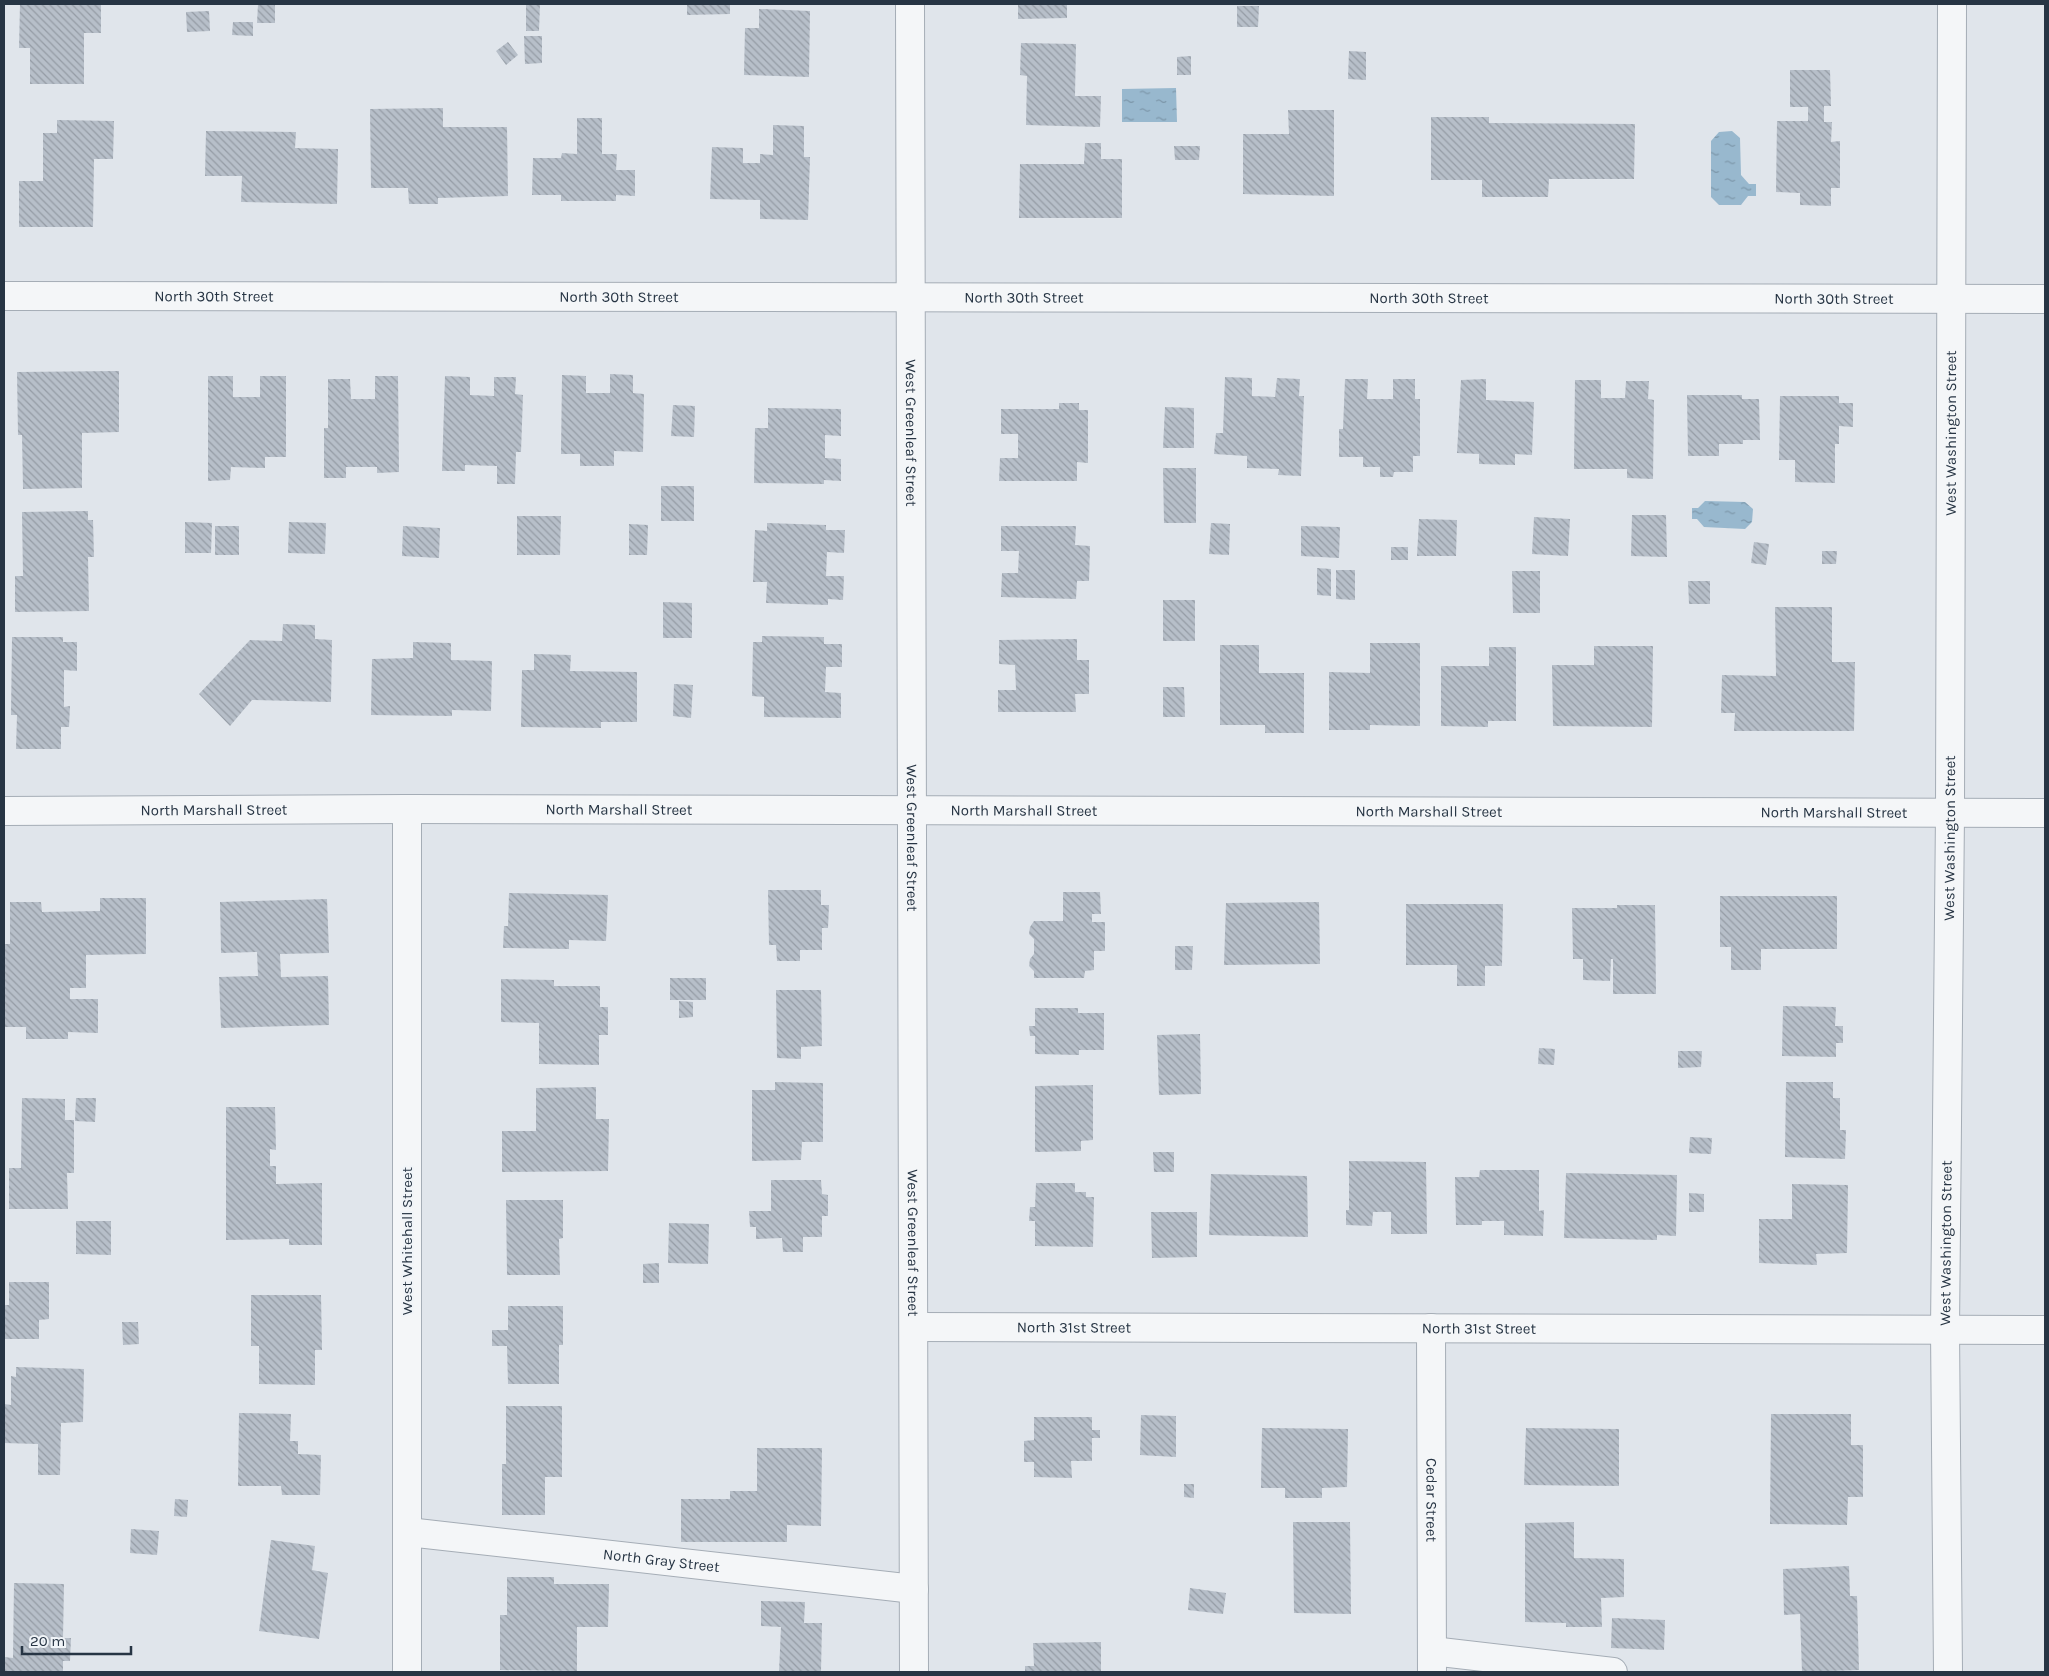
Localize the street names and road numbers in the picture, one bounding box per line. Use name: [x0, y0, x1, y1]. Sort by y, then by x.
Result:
street label: North 30th Street: [154, 287, 274, 305]
street label: North 30th Street: [559, 288, 679, 306]
street label: North 30th Street: [964, 288, 1084, 307]
street label: North 30th Street: [1369, 289, 1489, 307]
street label: North 30th Street: [1774, 290, 1894, 308]
street label: West Washington Street: [1942, 350, 1960, 516]
street label: West Greenleaf Street: [902, 359, 920, 507]
street label: West Washington Street: [1940, 755, 1959, 921]
street label: West Greenleaf Street: [903, 764, 921, 912]
street label: North Marshall Street: [545, 800, 693, 819]
street label: North Marshall Street: [140, 801, 288, 819]
street label: North Marshall Street: [950, 801, 1098, 820]
street label: North Marshall Street: [1355, 802, 1503, 821]
street label: North Marshall Street: [1760, 803, 1908, 822]
street label: West Washington Street: [1936, 1160, 1956, 1326]
street label: West Whitehall Street: [398, 1166, 416, 1315]
street label: West Greenleaf Street: [904, 1169, 922, 1317]
street label: North 31st Street: [1017, 1318, 1132, 1337]
street label: North 31st Street: [1422, 1319, 1537, 1338]
street label: Cedar Street: [1422, 1458, 1441, 1543]
street label: North Gray Street: [602, 1545, 721, 1576]

